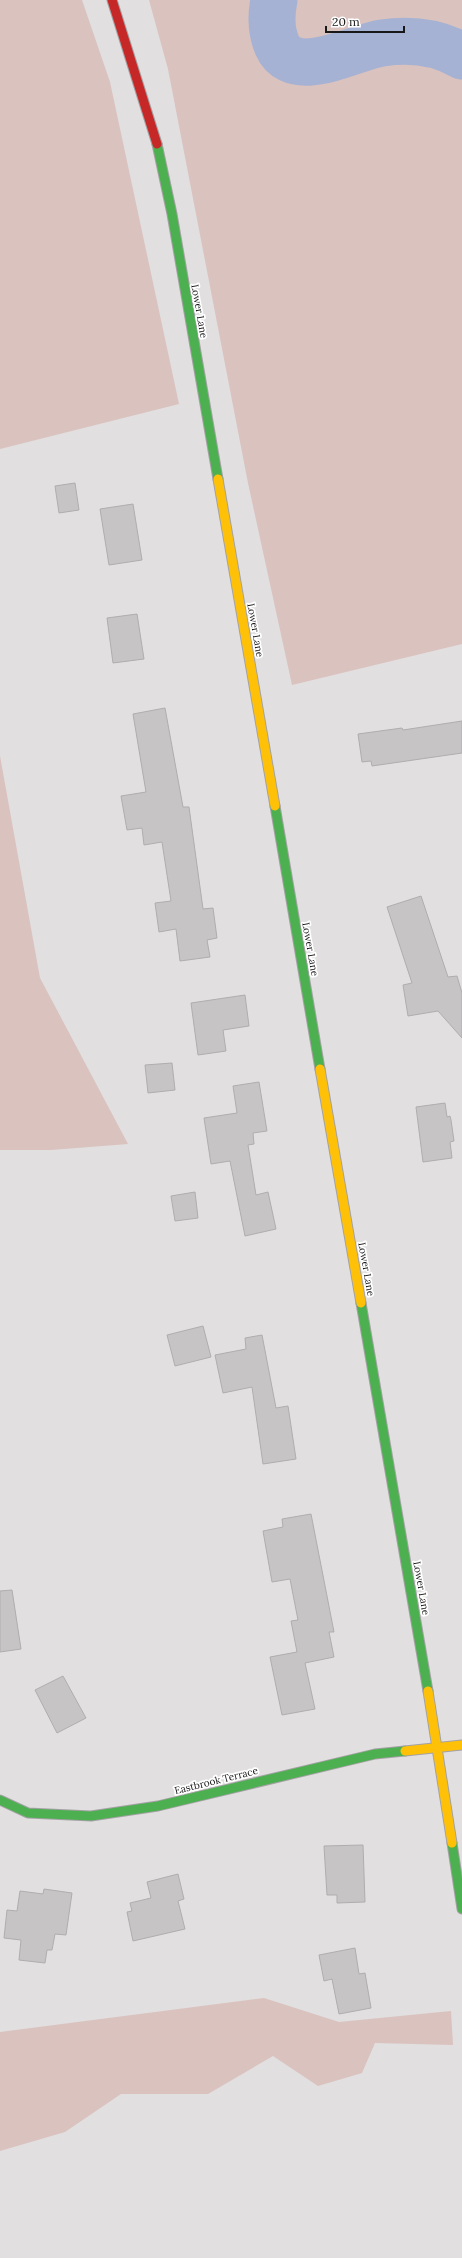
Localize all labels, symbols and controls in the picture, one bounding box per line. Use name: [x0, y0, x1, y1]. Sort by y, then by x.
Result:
scale bar: [326, 8, 404, 34]
text: 20 m: [332, 14, 360, 29]
street label: Lower Lane: [188, 283, 211, 340]
street label: Lower Lane: [244, 602, 267, 659]
street label: Lower Lane: [299, 921, 322, 978]
street label: Lower Lane: [355, 1241, 378, 1298]
street label: Lower Lane: [410, 1560, 433, 1617]
street label: Eastbrook Terrace: [173, 1764, 260, 1797]

